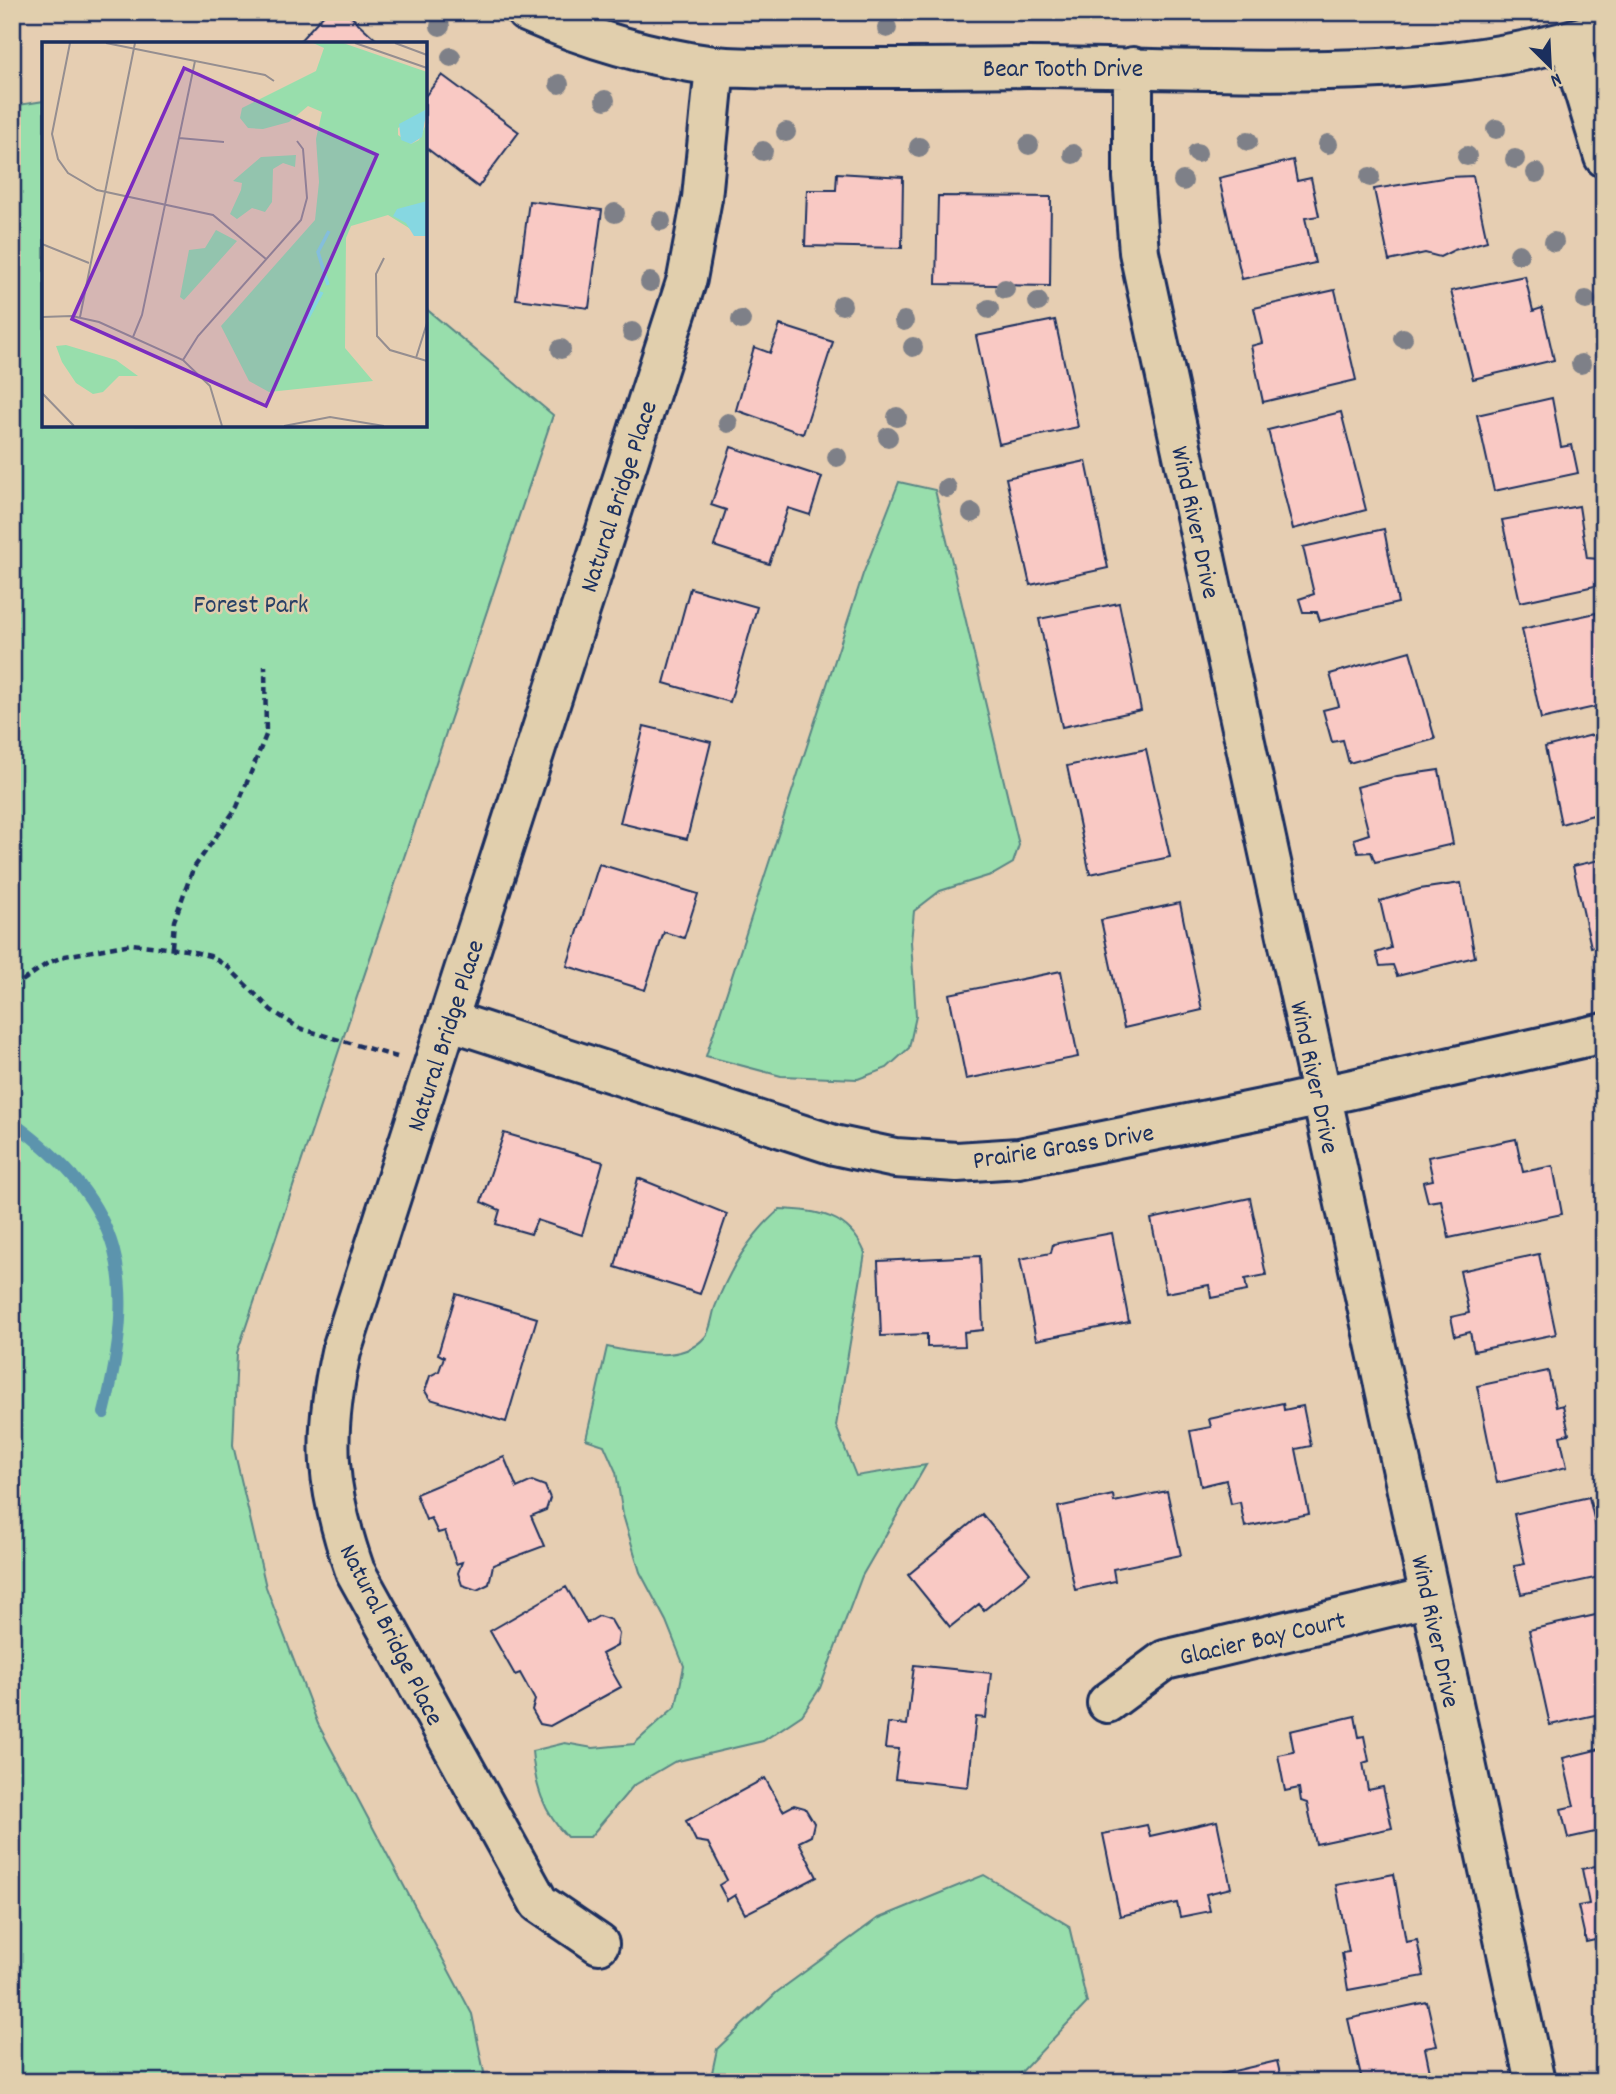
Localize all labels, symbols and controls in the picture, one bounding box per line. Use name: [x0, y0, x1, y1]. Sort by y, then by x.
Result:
north arrow: [1514, 32, 1584, 102]
inset map: [42, 42, 427, 427]
street label: Bear Tooth Drive: [983, 52, 1143, 89]
text: N: [1546, 64, 1565, 93]
street label: Natural Bridge Place: [572, 396, 669, 598]
street label: Wind River Drive: [1159, 443, 1228, 603]
park label: Forest Park: [193, 588, 309, 625]
street label: Natural Bridge Place: [399, 935, 496, 1137]
street label: Wind River Drive: [1278, 998, 1347, 1158]
street label: Prairie Grass Drive: [970, 1116, 1157, 1181]
street label: Natural Bridge Place: [328, 1538, 452, 1733]
street label: Wind River Drive: [1399, 1552, 1468, 1712]
street label: Glacier Bay Court: [1176, 1603, 1350, 1678]

